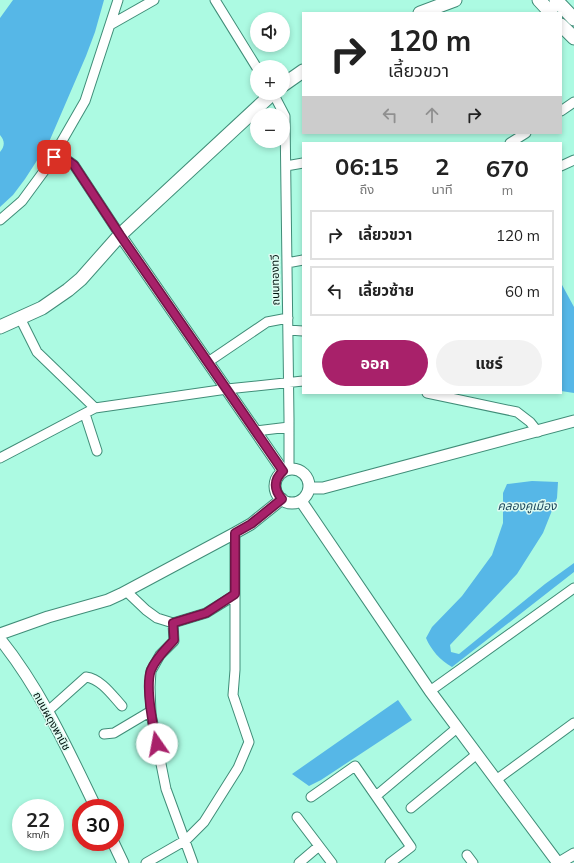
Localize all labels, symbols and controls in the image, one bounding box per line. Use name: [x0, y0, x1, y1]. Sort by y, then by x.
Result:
map controls: [250, 12, 290, 148]
button: sound: [250, 12, 290, 52]
text: 120 m: [388, 23, 471, 58]
icon: right: [322, 28, 374, 80]
text: เลี้ยวขวา: [388, 59, 449, 82]
button: +: [250, 60, 290, 100]
icon: left: [379, 104, 401, 126]
icon: ahead: [421, 104, 443, 126]
icon: right: [463, 104, 485, 126]
button: −: [250, 108, 290, 148]
pin: [37, 140, 71, 174]
icon: arrive: [43, 146, 65, 168]
text: 06:15: [335, 151, 399, 181]
text: 2: [435, 151, 449, 181]
text: 670: [486, 153, 529, 183]
text: ถึง: [359, 181, 374, 197]
text: นาที: [432, 181, 453, 197]
text: m: [502, 182, 513, 198]
icon: right: [324, 224, 346, 246]
text: เลี้ยวขวา: [358, 225, 412, 244]
text: 120 m: [496, 226, 540, 245]
street label: ถนนทองทวี: [268, 254, 282, 306]
icon: left: [324, 280, 346, 302]
text: เลี้ยวซ้าย: [358, 281, 414, 300]
text: 60 m: [505, 282, 540, 301]
button: ออก: [322, 340, 428, 386]
button: แชร์: [436, 340, 542, 386]
water label: คลองคูเมือง: [497, 498, 557, 514]
street label: ถนนผดุงพานิช: [30, 689, 74, 753]
position arrow: [136, 723, 178, 765]
speed limit sign: 30: [72, 799, 124, 851]
text: 22: [26, 807, 50, 832]
text: km/h: [27, 828, 49, 841]

